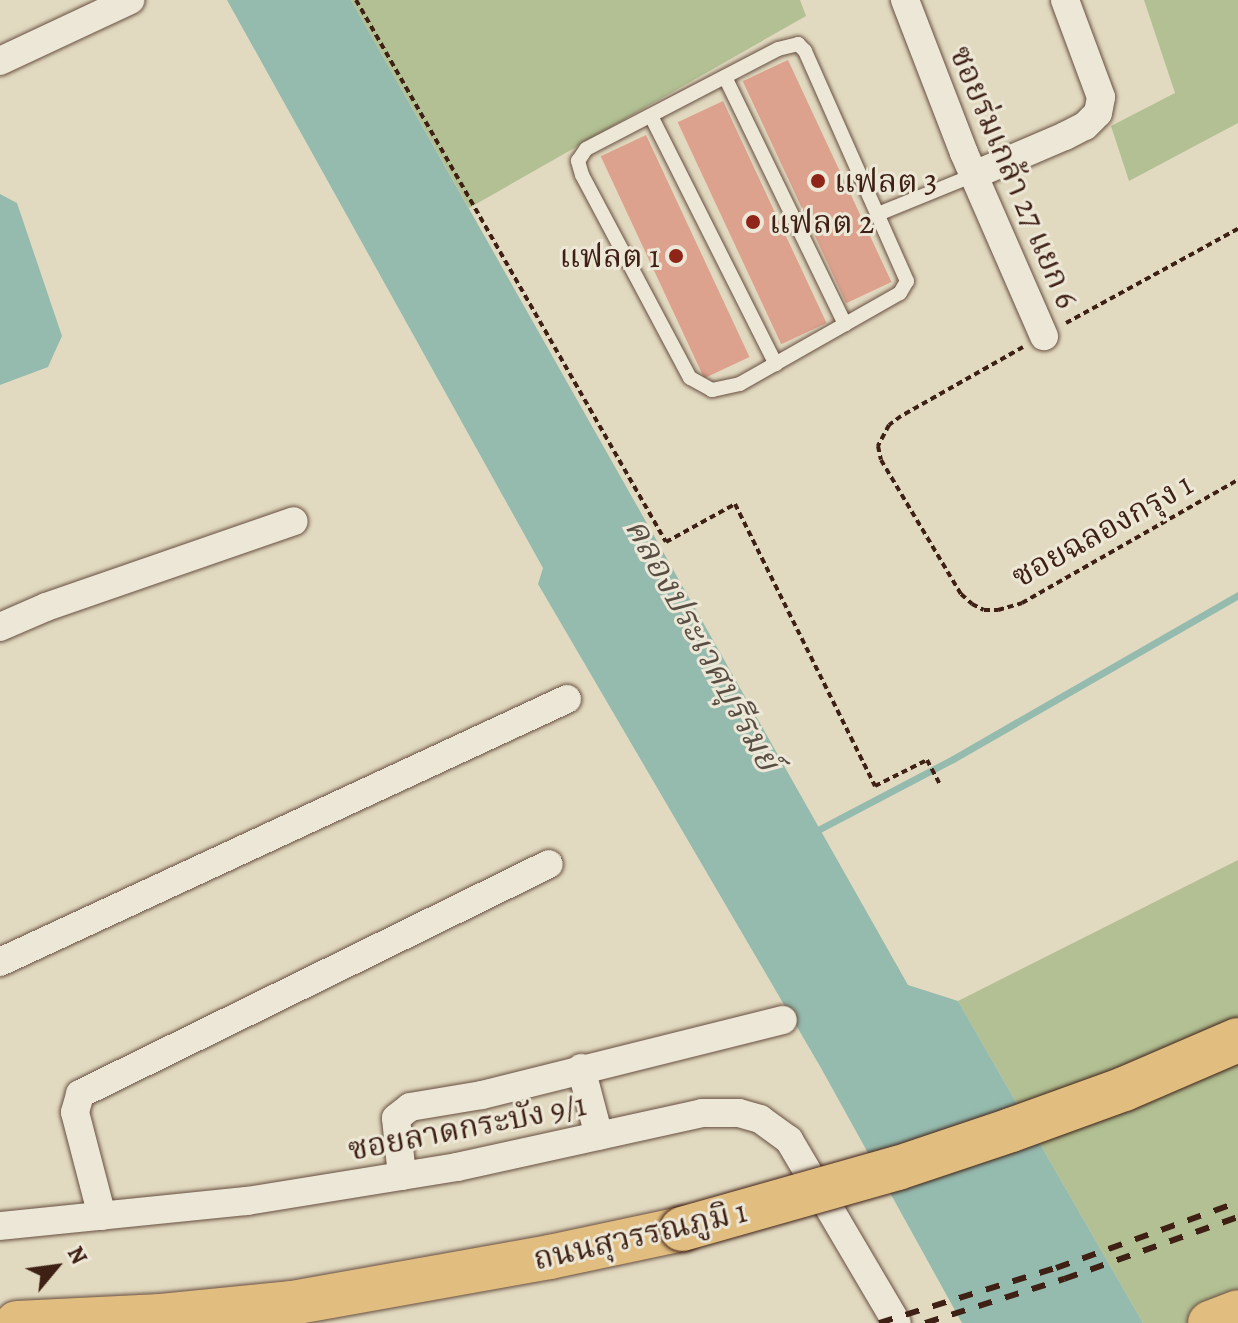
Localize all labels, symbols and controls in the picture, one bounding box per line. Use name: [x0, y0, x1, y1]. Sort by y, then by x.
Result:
street label: ซอยร่มเกล้า 27 แยก 6: [941, 40, 1087, 314]
place label: แฟลต 3: [834, 162, 937, 200]
marker: แฟลต 3: [809, 172, 827, 190]
place label: แฟลต 2: [769, 203, 874, 241]
marker: แฟลต 2: [744, 213, 762, 231]
place label: แฟลต 1: [559, 237, 660, 275]
marker: แฟลต 1: [667, 247, 685, 265]
street label: ซอยฉลองกรุง 1: [1005, 465, 1199, 595]
water label: คลองประเวศบุรีรมย์: [617, 511, 789, 777]
street label: ซอยลาดกระบัง 9/1: [345, 1085, 589, 1169]
street label: ถนนสุวรรณภูมิ 1: [529, 1192, 751, 1278]
north arrow: [16, 1227, 96, 1307]
text: N: [60, 1241, 94, 1270]

